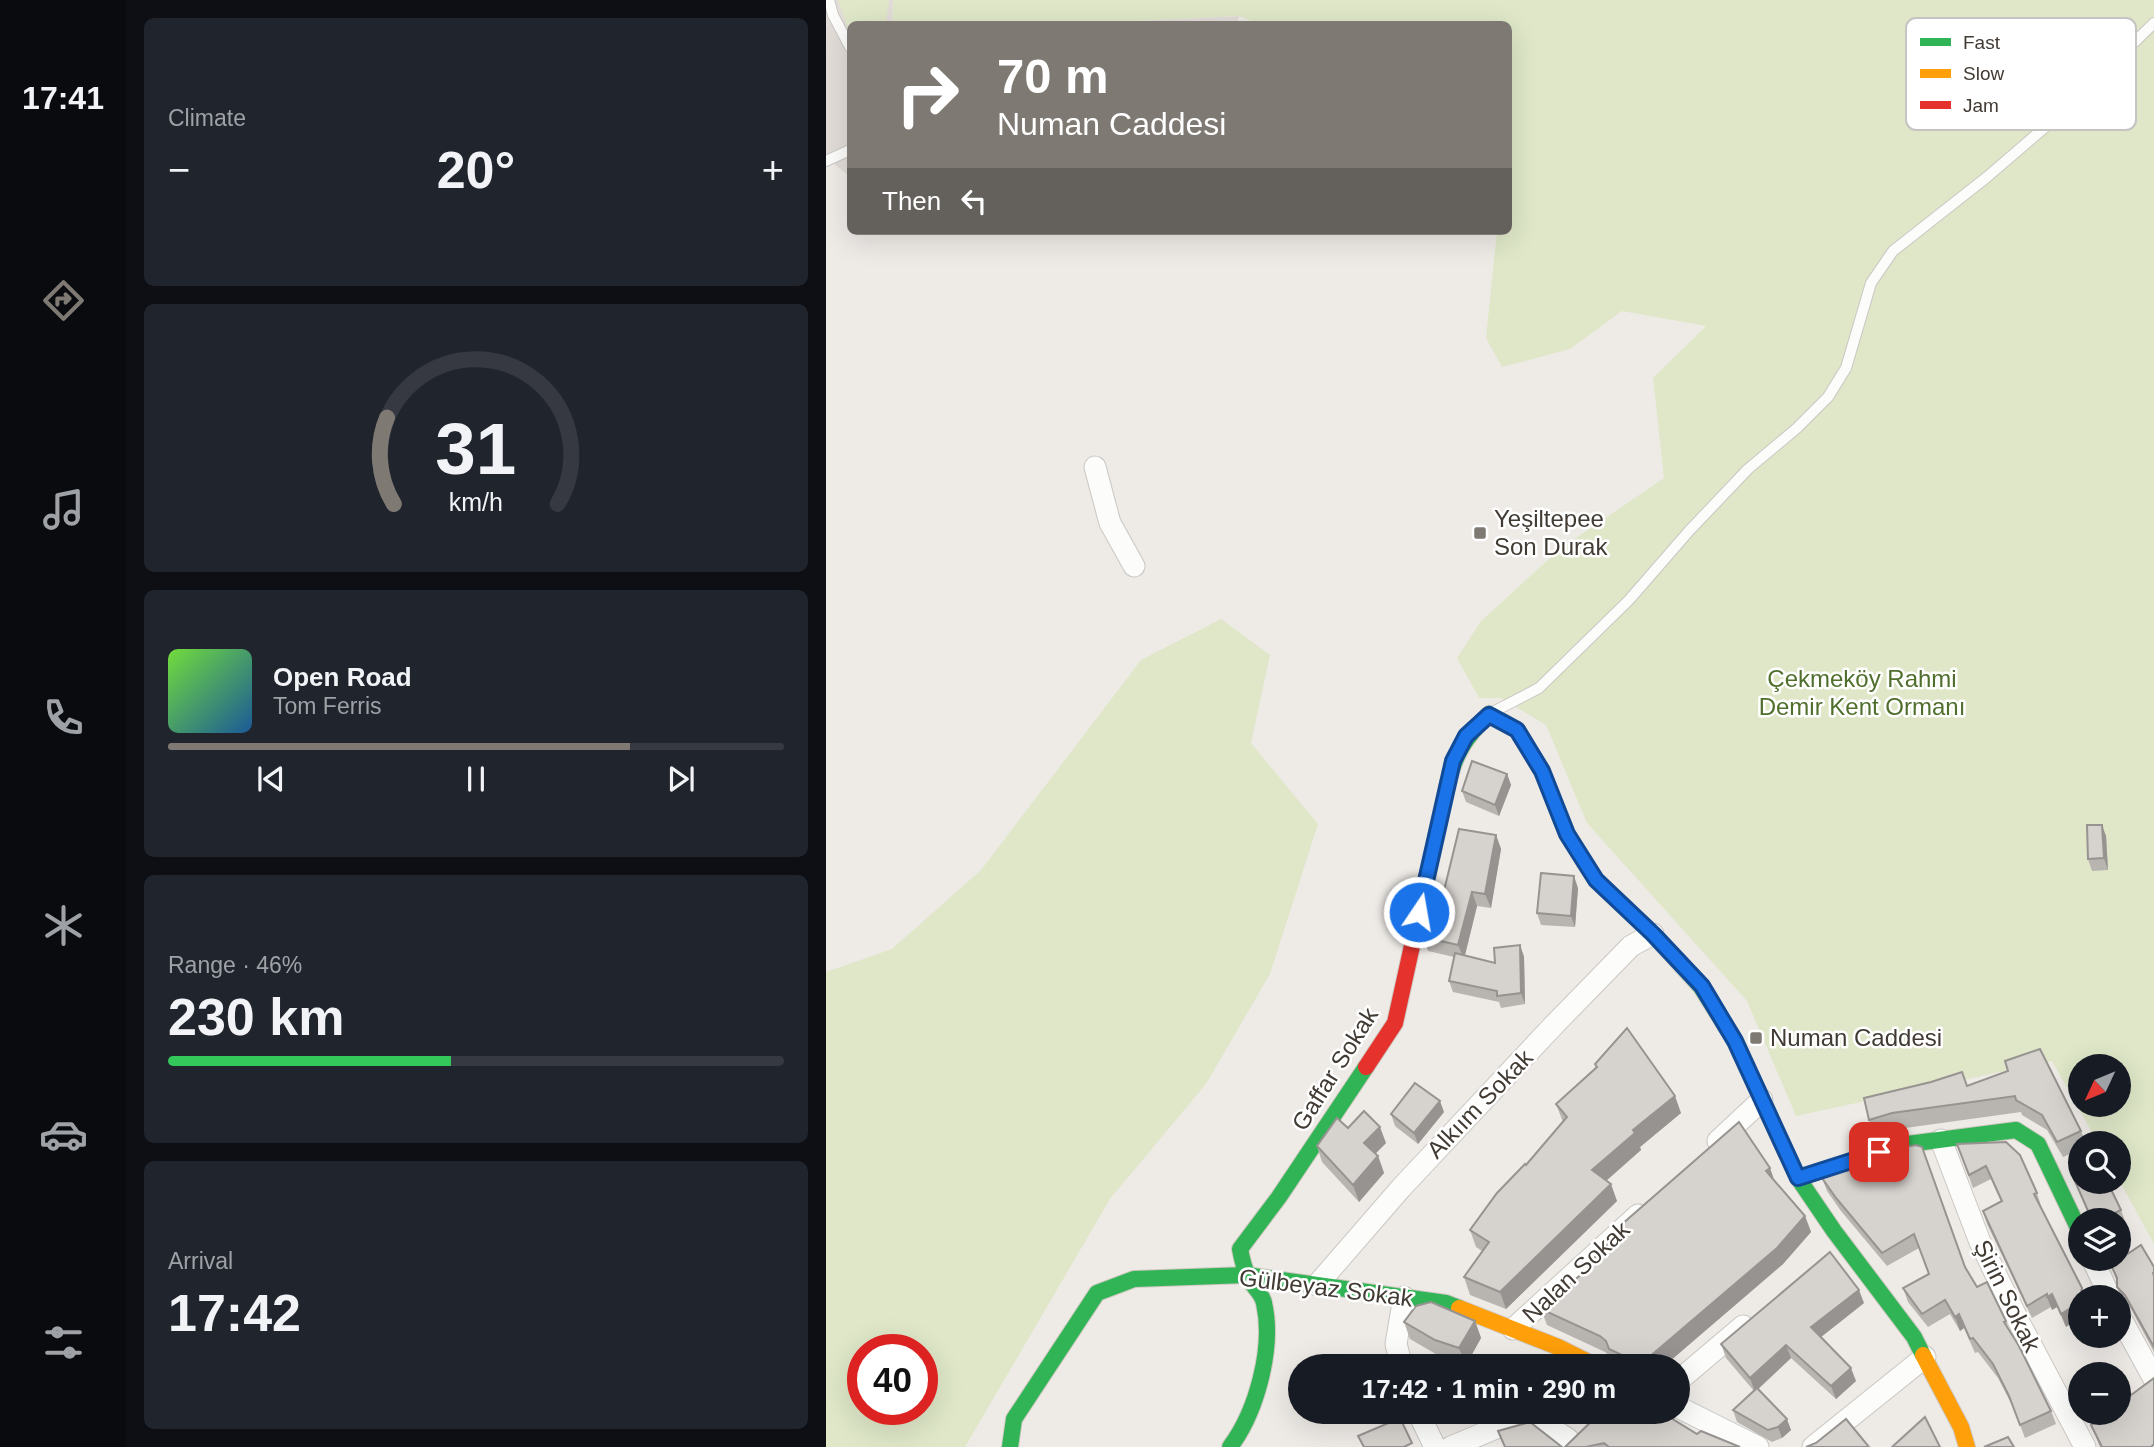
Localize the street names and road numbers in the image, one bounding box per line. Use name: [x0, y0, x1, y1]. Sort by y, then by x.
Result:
street label: Gaffar Sokak: [1286, 1002, 1384, 1135]
street label: Alkıım Sokak: [1421, 1043, 1539, 1163]
street label: Nalan Sokak: [1517, 1215, 1635, 1328]
street label: Şirin Sokak: [1969, 1235, 2047, 1357]
street label: Gülbeyaz Sokak: [1238, 1263, 1415, 1312]

